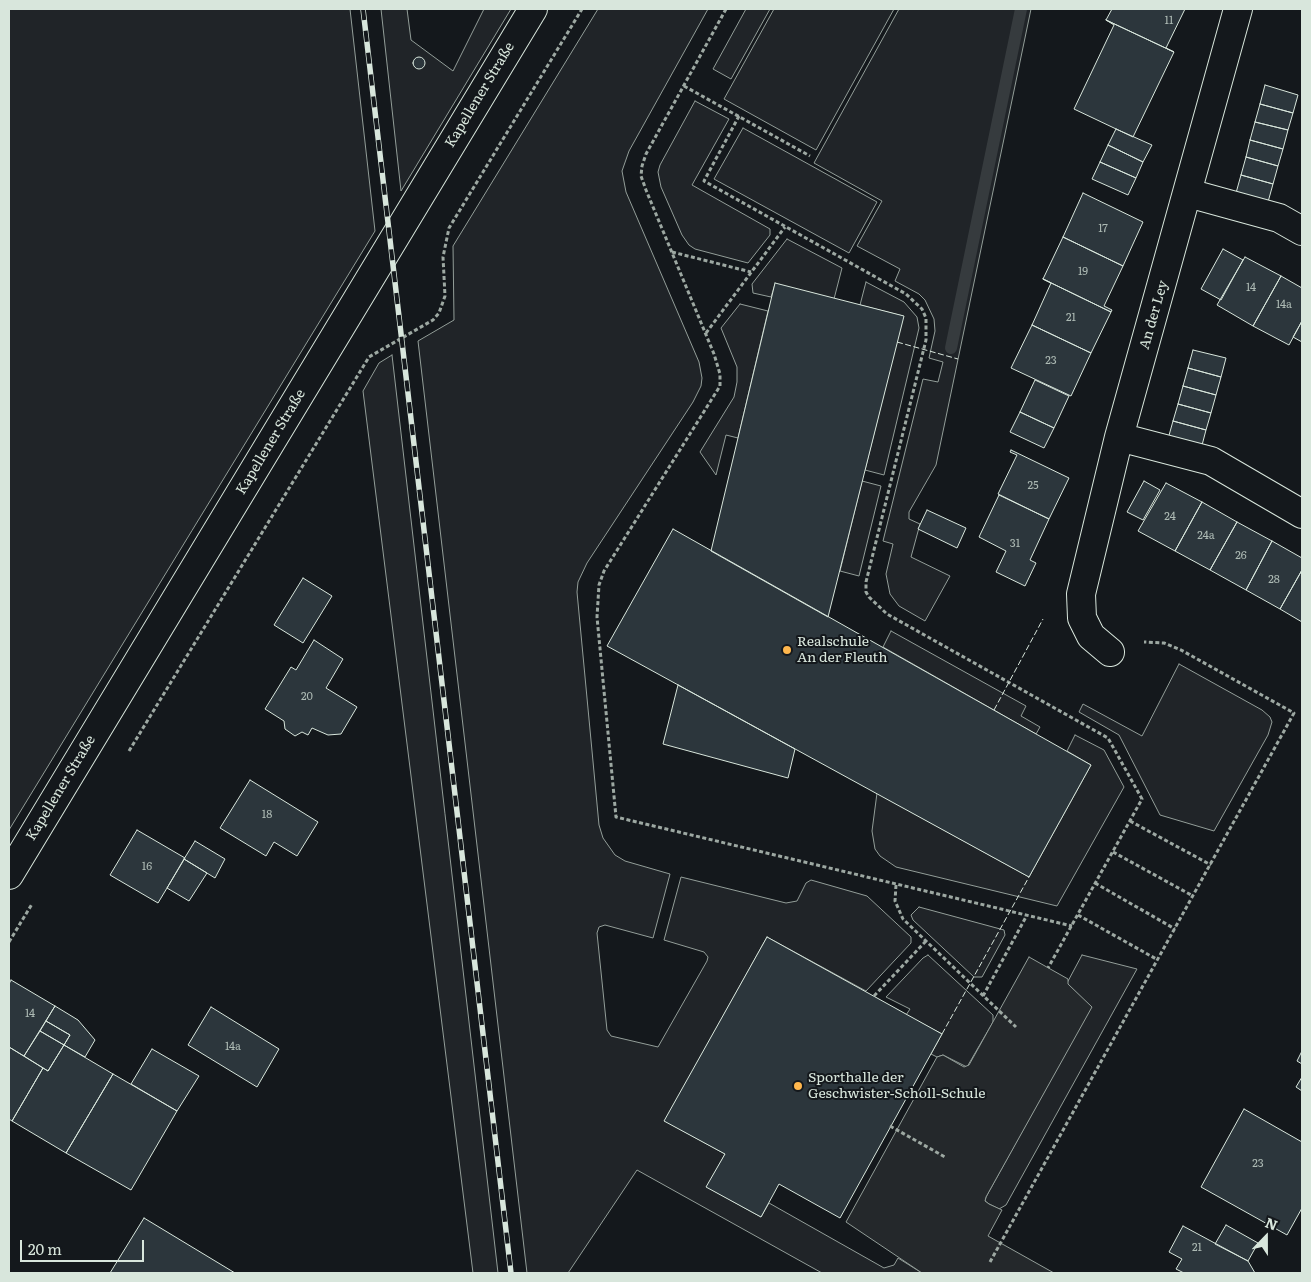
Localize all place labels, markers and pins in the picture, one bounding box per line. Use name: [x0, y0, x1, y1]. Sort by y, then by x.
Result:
place label: Realschule An der Fleuth: [797, 634, 888, 666]
marker: Realschule An der Fleuth: [781, 644, 793, 656]
place label: Sporthalle der Geschwister-Scholl-Schule: [808, 1070, 986, 1102]
marker: Sporthalle der Geschwister-Scholl-Schule: [792, 1080, 804, 1092]

